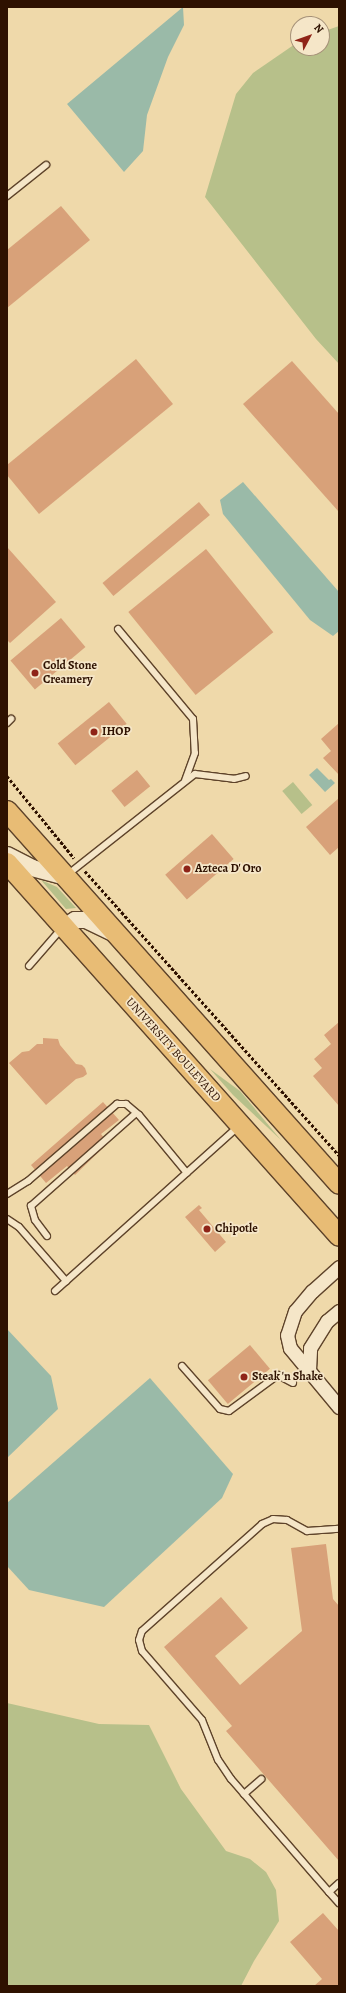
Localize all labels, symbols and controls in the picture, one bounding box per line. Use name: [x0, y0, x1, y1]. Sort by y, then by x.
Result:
north arrow: [290, 16, 330, 56]
text: N: [310, 21, 327, 36]
place label: Cold Stone Creamery: [43, 659, 97, 687]
marker: Cold Stone Creamery: [30, 668, 40, 678]
place label: IHOP: [102, 725, 130, 739]
marker: IHOP: [89, 727, 99, 737]
place label: Azteca D' Oro: [195, 862, 262, 876]
marker: Azteca D' Oro: [182, 864, 192, 874]
street label: UNIVERSITY BOULEVARD: [123, 995, 223, 1105]
place label: Chipotle: [215, 1222, 258, 1236]
marker: Chipotle: [202, 1224, 212, 1234]
place label: Steak 'n Shake: [252, 1370, 323, 1384]
marker: Steak 'n Shake: [239, 1372, 249, 1382]

